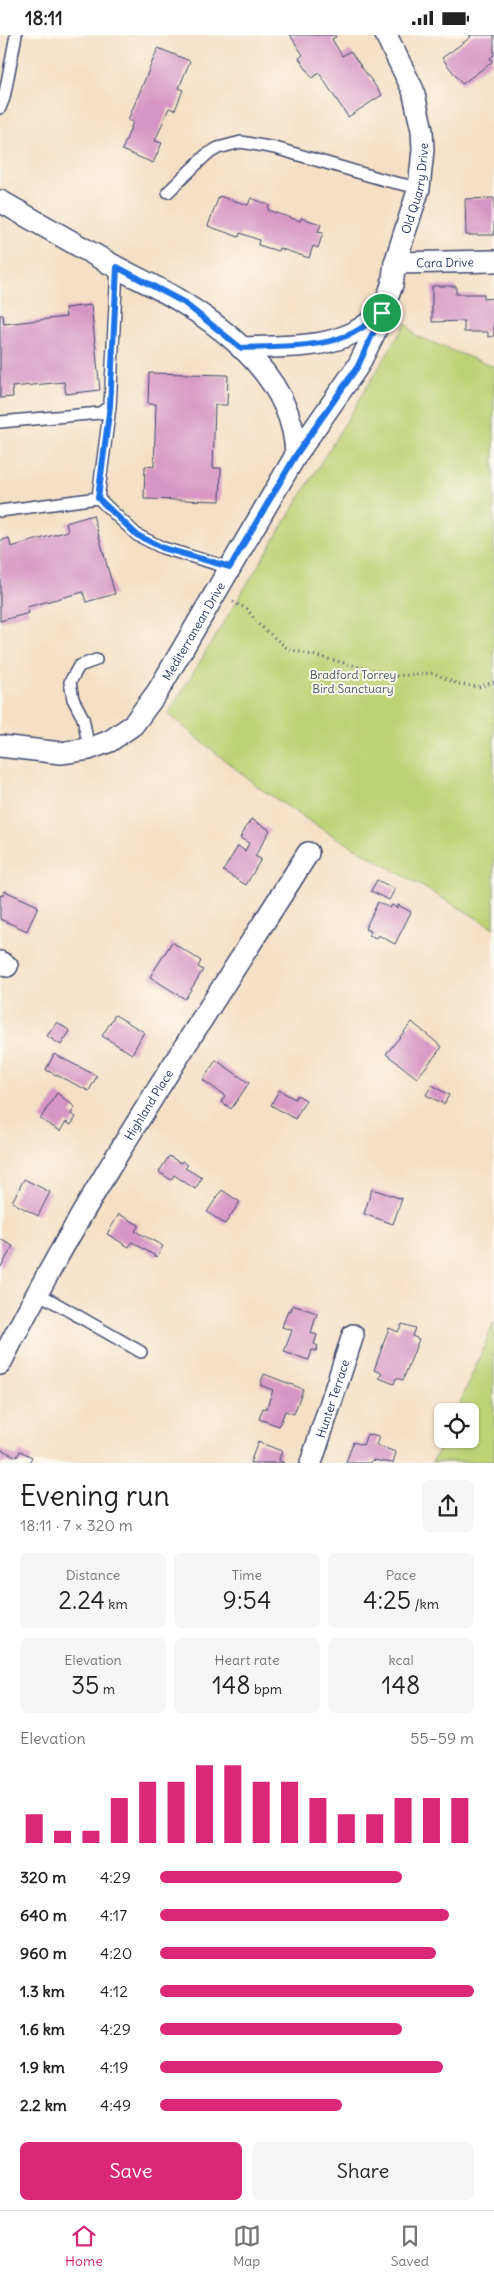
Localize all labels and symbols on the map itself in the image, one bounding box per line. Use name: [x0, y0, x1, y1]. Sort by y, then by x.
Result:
street label: Old Quarry Drive: [397, 143, 431, 236]
street label: Cara Drive: [416, 254, 474, 270]
pin: [361, 292, 403, 334]
street label: Mediterranean Drive: [159, 579, 228, 683]
park label: Bradford Torrey Bird Sanctuary: [310, 667, 396, 696]
street label: Highland Place: [121, 1066, 176, 1143]
street label: Hunter Terrace: [312, 1357, 352, 1439]

